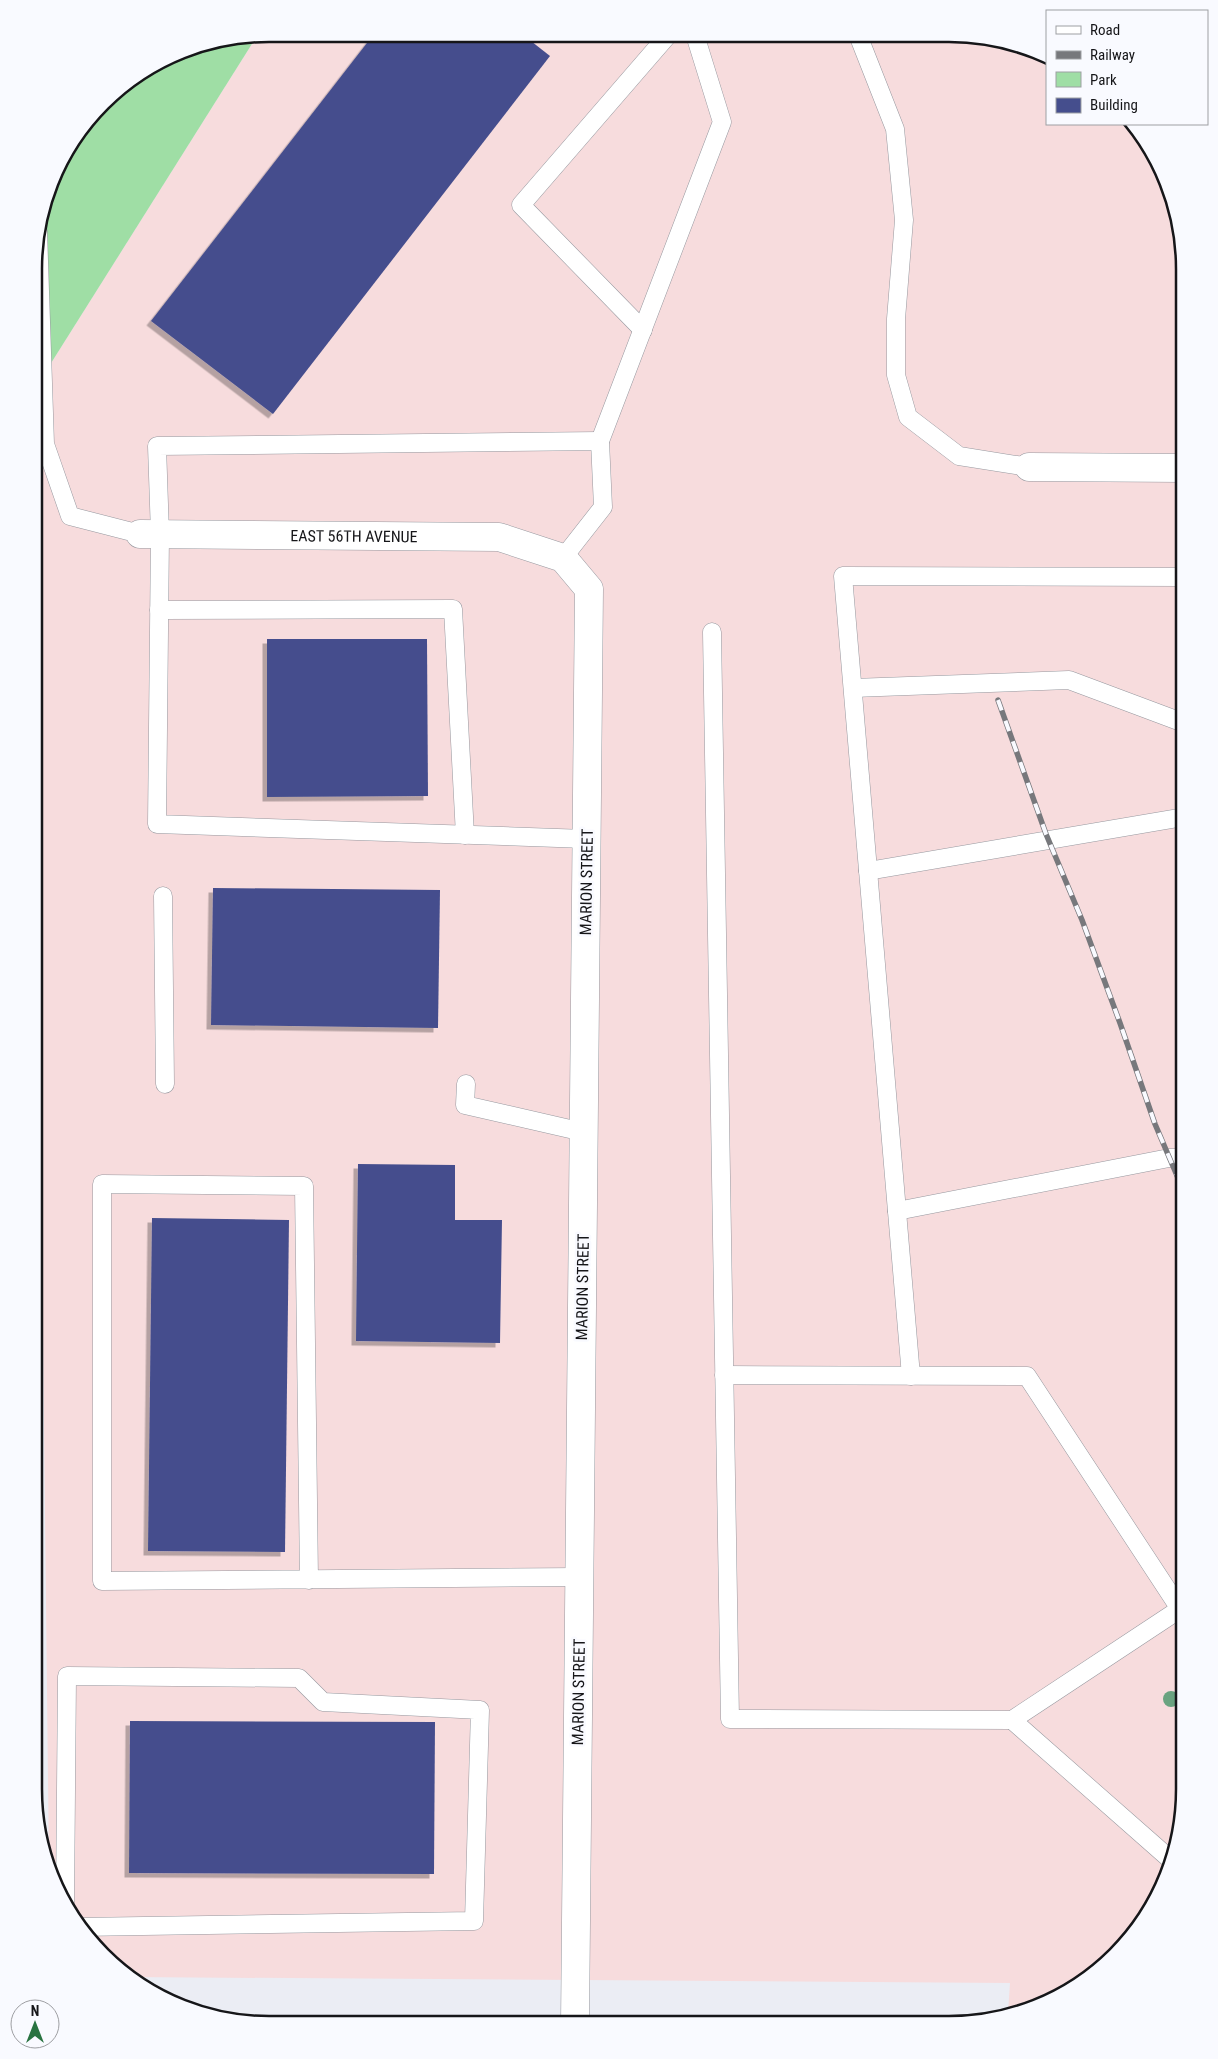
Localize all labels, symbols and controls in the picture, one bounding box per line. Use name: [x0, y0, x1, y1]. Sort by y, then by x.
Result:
legend: [1046, 10, 1208, 125]
text: Road: [1090, 21, 1120, 39]
text: Railway: [1090, 46, 1135, 64]
text: Park: [1090, 71, 1117, 89]
text: Building: [1090, 96, 1138, 114]
street label: EAST 56TH AVENUE: [290, 526, 418, 546]
street label: MARION STREET: [576, 829, 597, 935]
street label: MARION STREET: [572, 1234, 593, 1340]
street label: MARION STREET: [568, 1639, 589, 1745]
north arrow: [10, 1999, 60, 2049]
text: N: [31, 2003, 39, 2019]

